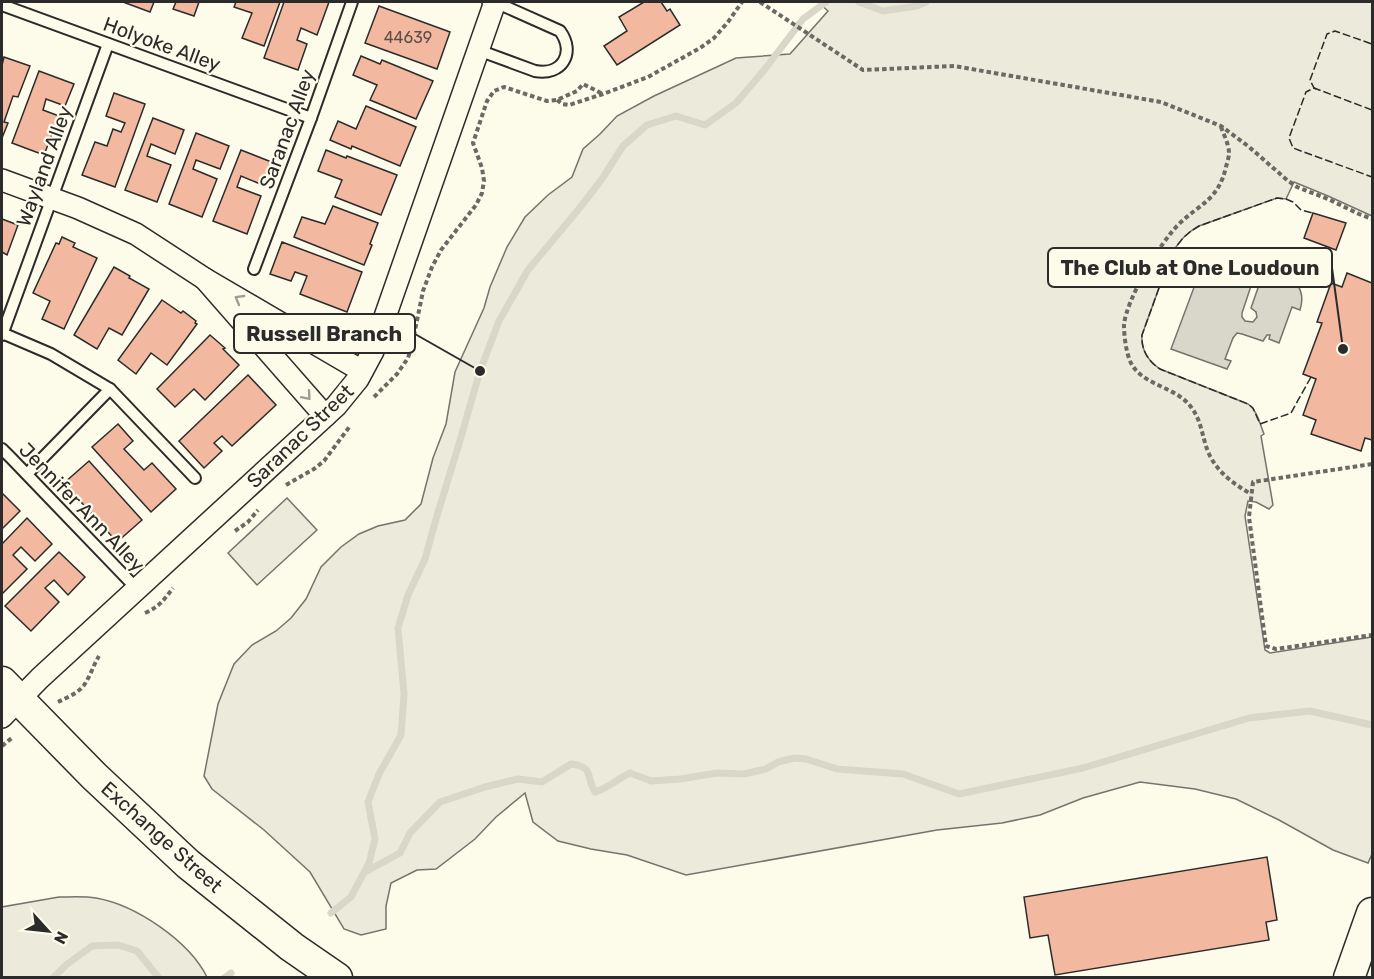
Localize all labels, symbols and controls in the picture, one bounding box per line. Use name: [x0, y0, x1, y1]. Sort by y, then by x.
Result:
street label: Holyoke Alley: [100, 12, 224, 76]
house number: 44639: [384, 28, 432, 47]
street label: Saranac Alley: [254, 66, 320, 192]
street label: Wayland Alley: [11, 102, 77, 230]
callout: The Club at One Loudoun: [1048, 248, 1332, 287]
text: The Club at One Loudoun: [1060, 255, 1320, 280]
one-way arrow: [235, 295, 245, 306]
callout: Russell Branch: [234, 314, 415, 353]
text: Russell Branch: [246, 321, 402, 346]
street label: Saranac Street: [242, 379, 358, 493]
one-way arrow: [300, 389, 311, 400]
street label: Jennifer Ann Alley: [14, 437, 150, 577]
street label: Exchange Street: [96, 776, 228, 898]
north arrow: [18, 901, 78, 961]
text: N: [50, 928, 72, 947]

